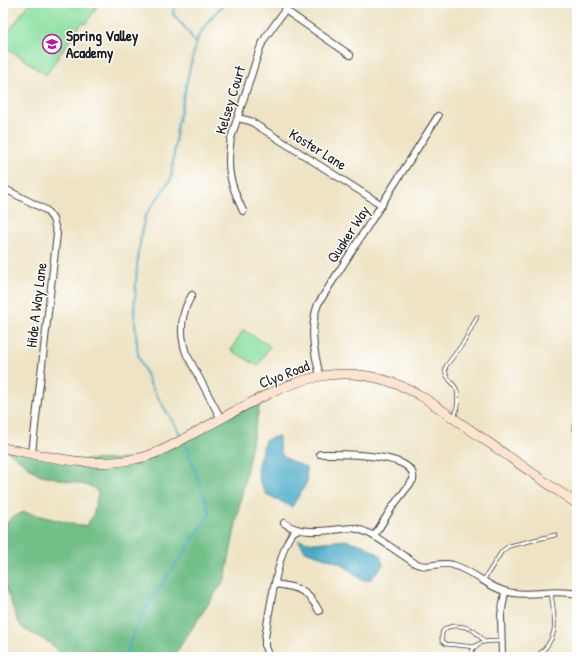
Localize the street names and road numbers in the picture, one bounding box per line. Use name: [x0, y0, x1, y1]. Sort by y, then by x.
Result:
street label: Kelsey Court: [210, 62, 251, 137]
street label: Koster Lane: [285, 123, 351, 175]
street label: Quaker Way: [322, 201, 374, 267]
street label: Hide A Way Lane: [20, 261, 52, 349]
street label: Clyo Road: [256, 355, 312, 393]

